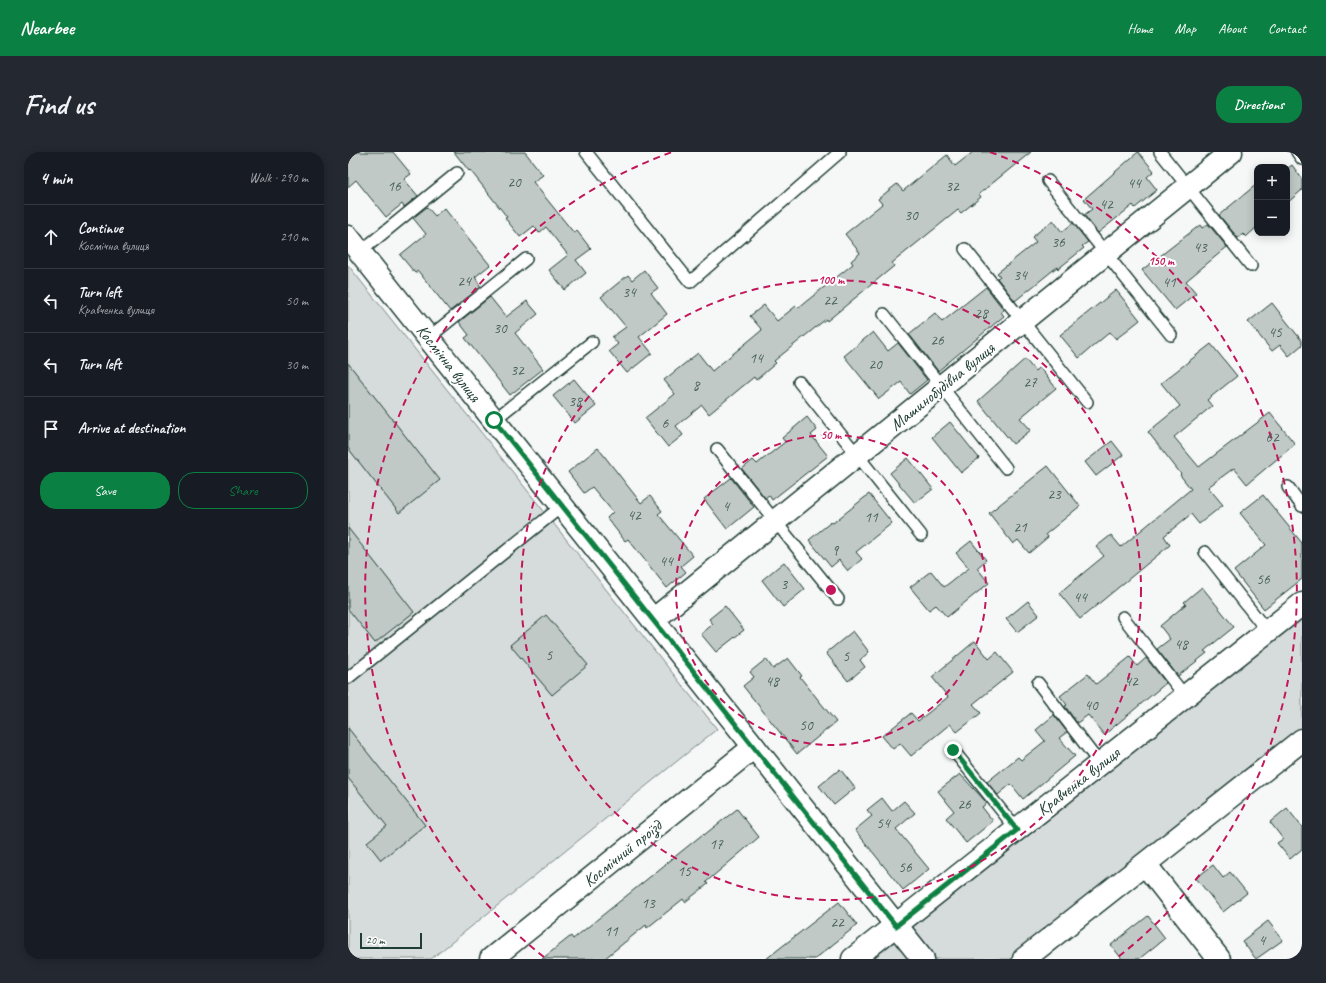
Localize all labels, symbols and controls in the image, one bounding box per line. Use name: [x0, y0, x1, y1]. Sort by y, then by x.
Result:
text: Nearbee: [20, 16, 74, 40]
text: Home: [1127, 20, 1153, 37]
text: Map: [1175, 20, 1196, 37]
text: About: [1218, 20, 1246, 37]
text: Contact: [1268, 20, 1306, 37]
button: Directions: [1216, 86, 1302, 123]
text: Find us: [24, 87, 94, 122]
map controls: [1254, 164, 1290, 236]
button: +: [1254, 164, 1290, 200]
text: 4 min: [40, 168, 73, 189]
text: Walk · 290 m: [249, 170, 308, 186]
house number: 20: [507, 173, 522, 192]
house number: 44: [1127, 174, 1142, 193]
house number: 16: [387, 177, 402, 196]
house number: 32: [945, 177, 960, 196]
house number: 42: [1099, 195, 1114, 214]
button: −: [1254, 200, 1290, 236]
house number: 30: [904, 206, 919, 225]
text: Continue: [78, 219, 123, 238]
icon: ahead: [40, 226, 62, 248]
text: 210 m: [280, 229, 308, 245]
house number: 36: [1051, 233, 1066, 252]
text: Космічна вулиця: [78, 238, 149, 254]
house number: 43: [1193, 238, 1208, 257]
text: 150 m: [1148, 253, 1175, 269]
house number: 34: [1013, 266, 1028, 285]
house number: 24: [457, 272, 472, 291]
text: 100 m: [818, 272, 845, 288]
house number: 41: [1162, 273, 1177, 292]
text: Turn left: [78, 283, 121, 302]
house number: 34: [622, 283, 637, 302]
icon: left: [40, 290, 62, 312]
house number: 22: [823, 291, 838, 310]
text: 50 m: [286, 293, 308, 309]
text: Кравченка вулиця: [78, 302, 154, 318]
house number: 28: [974, 304, 989, 323]
house number: 30: [493, 319, 508, 338]
street label: Космічна вулиця: [412, 320, 486, 407]
house number: 45: [1268, 323, 1283, 342]
house number: 26: [930, 331, 945, 350]
street label: Машинобудівна вулиця: [886, 337, 1000, 435]
house number: 14: [749, 349, 764, 368]
icon: left: [40, 354, 62, 376]
text: Turn left: [78, 355, 121, 374]
house number: 20: [868, 355, 883, 374]
text: 30 m: [286, 357, 308, 373]
house number: 32: [510, 361, 525, 380]
house number: 27: [1023, 373, 1038, 392]
house number: 8: [693, 376, 701, 395]
house number: 38: [568, 392, 583, 411]
route start: [485, 411, 503, 429]
house number: 6: [662, 414, 670, 433]
icon: arrive: [40, 418, 62, 440]
text: Arrive at destination: [78, 419, 185, 438]
text: 50 m: [821, 427, 842, 443]
house number: 62: [1265, 428, 1280, 447]
button: Save: [40, 472, 170, 509]
button: Share: [178, 472, 308, 509]
house number: 23: [1047, 485, 1062, 504]
house number: 4: [723, 497, 731, 516]
house number: 42: [627, 506, 642, 525]
house number: 11: [864, 508, 879, 527]
house number: 21: [1013, 518, 1028, 537]
house number: 9: [832, 541, 840, 560]
house number: 44: [659, 552, 674, 571]
house number: 56: [1256, 570, 1271, 589]
house number: 3: [781, 575, 789, 594]
centre of rings: [824, 583, 838, 597]
house number: 44: [1073, 588, 1088, 607]
house number: 48: [1174, 635, 1189, 654]
house number: 5: [546, 646, 554, 665]
house number: 5: [843, 647, 851, 666]
house number: 48: [765, 672, 780, 691]
house number: 42: [1124, 672, 1139, 691]
house number: 40: [1084, 696, 1099, 715]
house number: 50: [799, 716, 814, 735]
route end: [944, 741, 962, 759]
street label: Кравченка вулиця: [1033, 742, 1125, 820]
house number: 26: [957, 795, 972, 814]
street label: Космічний проїзд: [579, 814, 668, 892]
house number: 54: [876, 814, 891, 833]
house number: 17: [709, 835, 724, 854]
house number: 56: [898, 858, 913, 877]
house number: 15: [677, 862, 692, 881]
house number: 13: [641, 894, 656, 913]
house number: 22: [830, 913, 845, 932]
house number: 11: [604, 922, 619, 941]
scale bar: [360, 931, 422, 950]
house number: 4: [1259, 931, 1267, 950]
text: 20 m: [366, 933, 385, 947]

